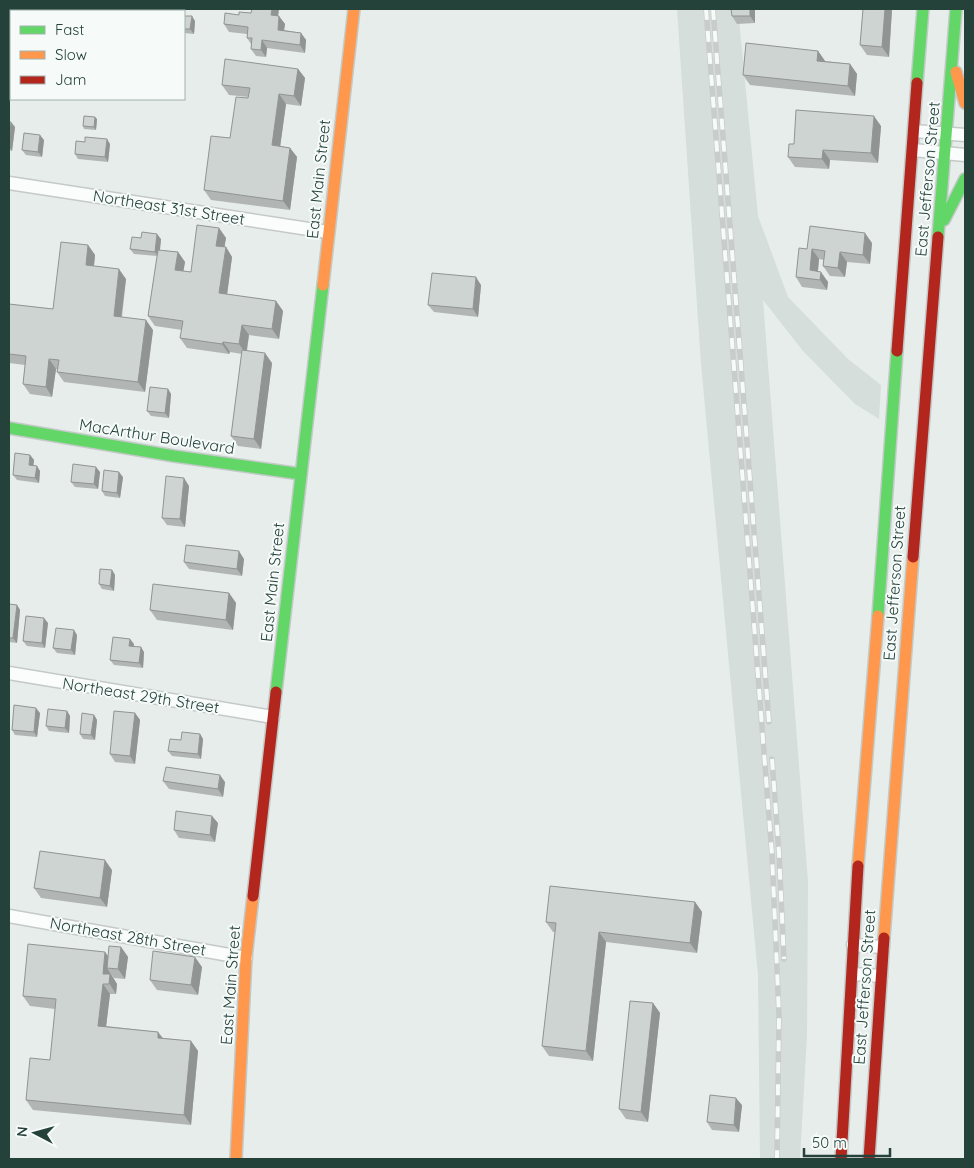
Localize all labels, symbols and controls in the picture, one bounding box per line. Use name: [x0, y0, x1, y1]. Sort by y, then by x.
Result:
legend: [10, 10, 185, 100]
text: Fast: [55, 20, 84, 39]
text: Slow: [55, 45, 87, 64]
text: Jam: [55, 70, 86, 89]
street label: East Jefferson Street: [910, 101, 944, 257]
street label: East Main Street: [302, 118, 334, 240]
street label: Northeast 31st Street: [92, 185, 246, 229]
street label: MacArthur Boulevard: [78, 414, 236, 458]
street label: East Jefferson Street: [879, 505, 909, 661]
street label: East Main Street: [256, 521, 288, 643]
street label: Northeast 29th Street: [61, 673, 221, 717]
street label: East Jefferson Street: [849, 909, 879, 1065]
street label: Northeast 28th Street: [48, 912, 208, 960]
street label: East Main Street: [216, 925, 244, 1045]
north arrow: [10, 1108, 60, 1158]
text: N: [13, 1126, 32, 1138]
scale bar: [804, 1126, 890, 1158]
text: 50 m: [812, 1133, 847, 1152]

